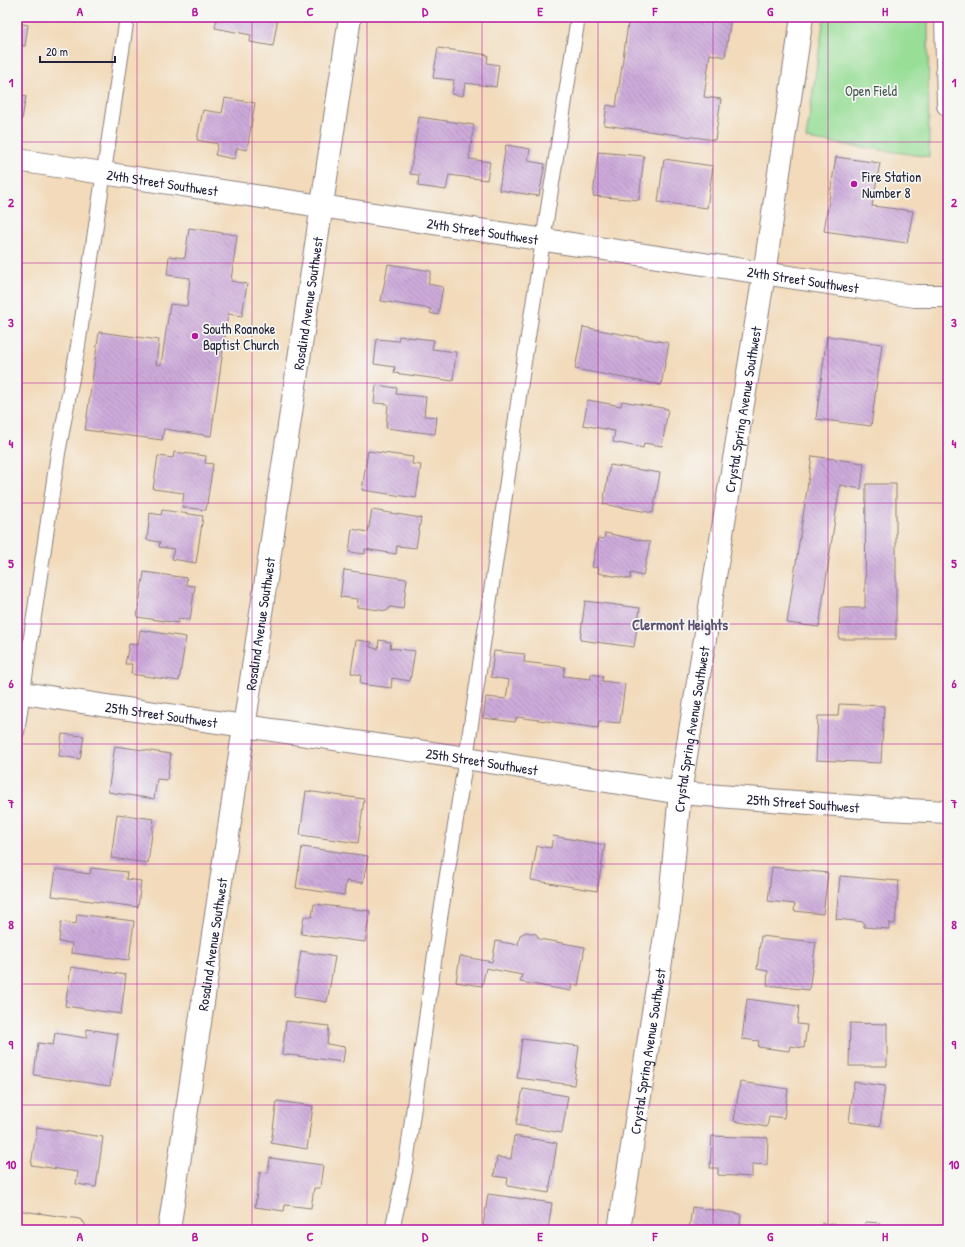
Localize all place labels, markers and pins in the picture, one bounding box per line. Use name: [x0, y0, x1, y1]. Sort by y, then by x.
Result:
place label: Fire Station Number 8: [861, 167, 921, 202]
marker: Fire Station Number 8: [849, 179, 859, 189]
place label: South Roanoke Baptist Church: [203, 319, 279, 355]
marker: South Roanoke Baptist Church: [190, 331, 200, 341]

